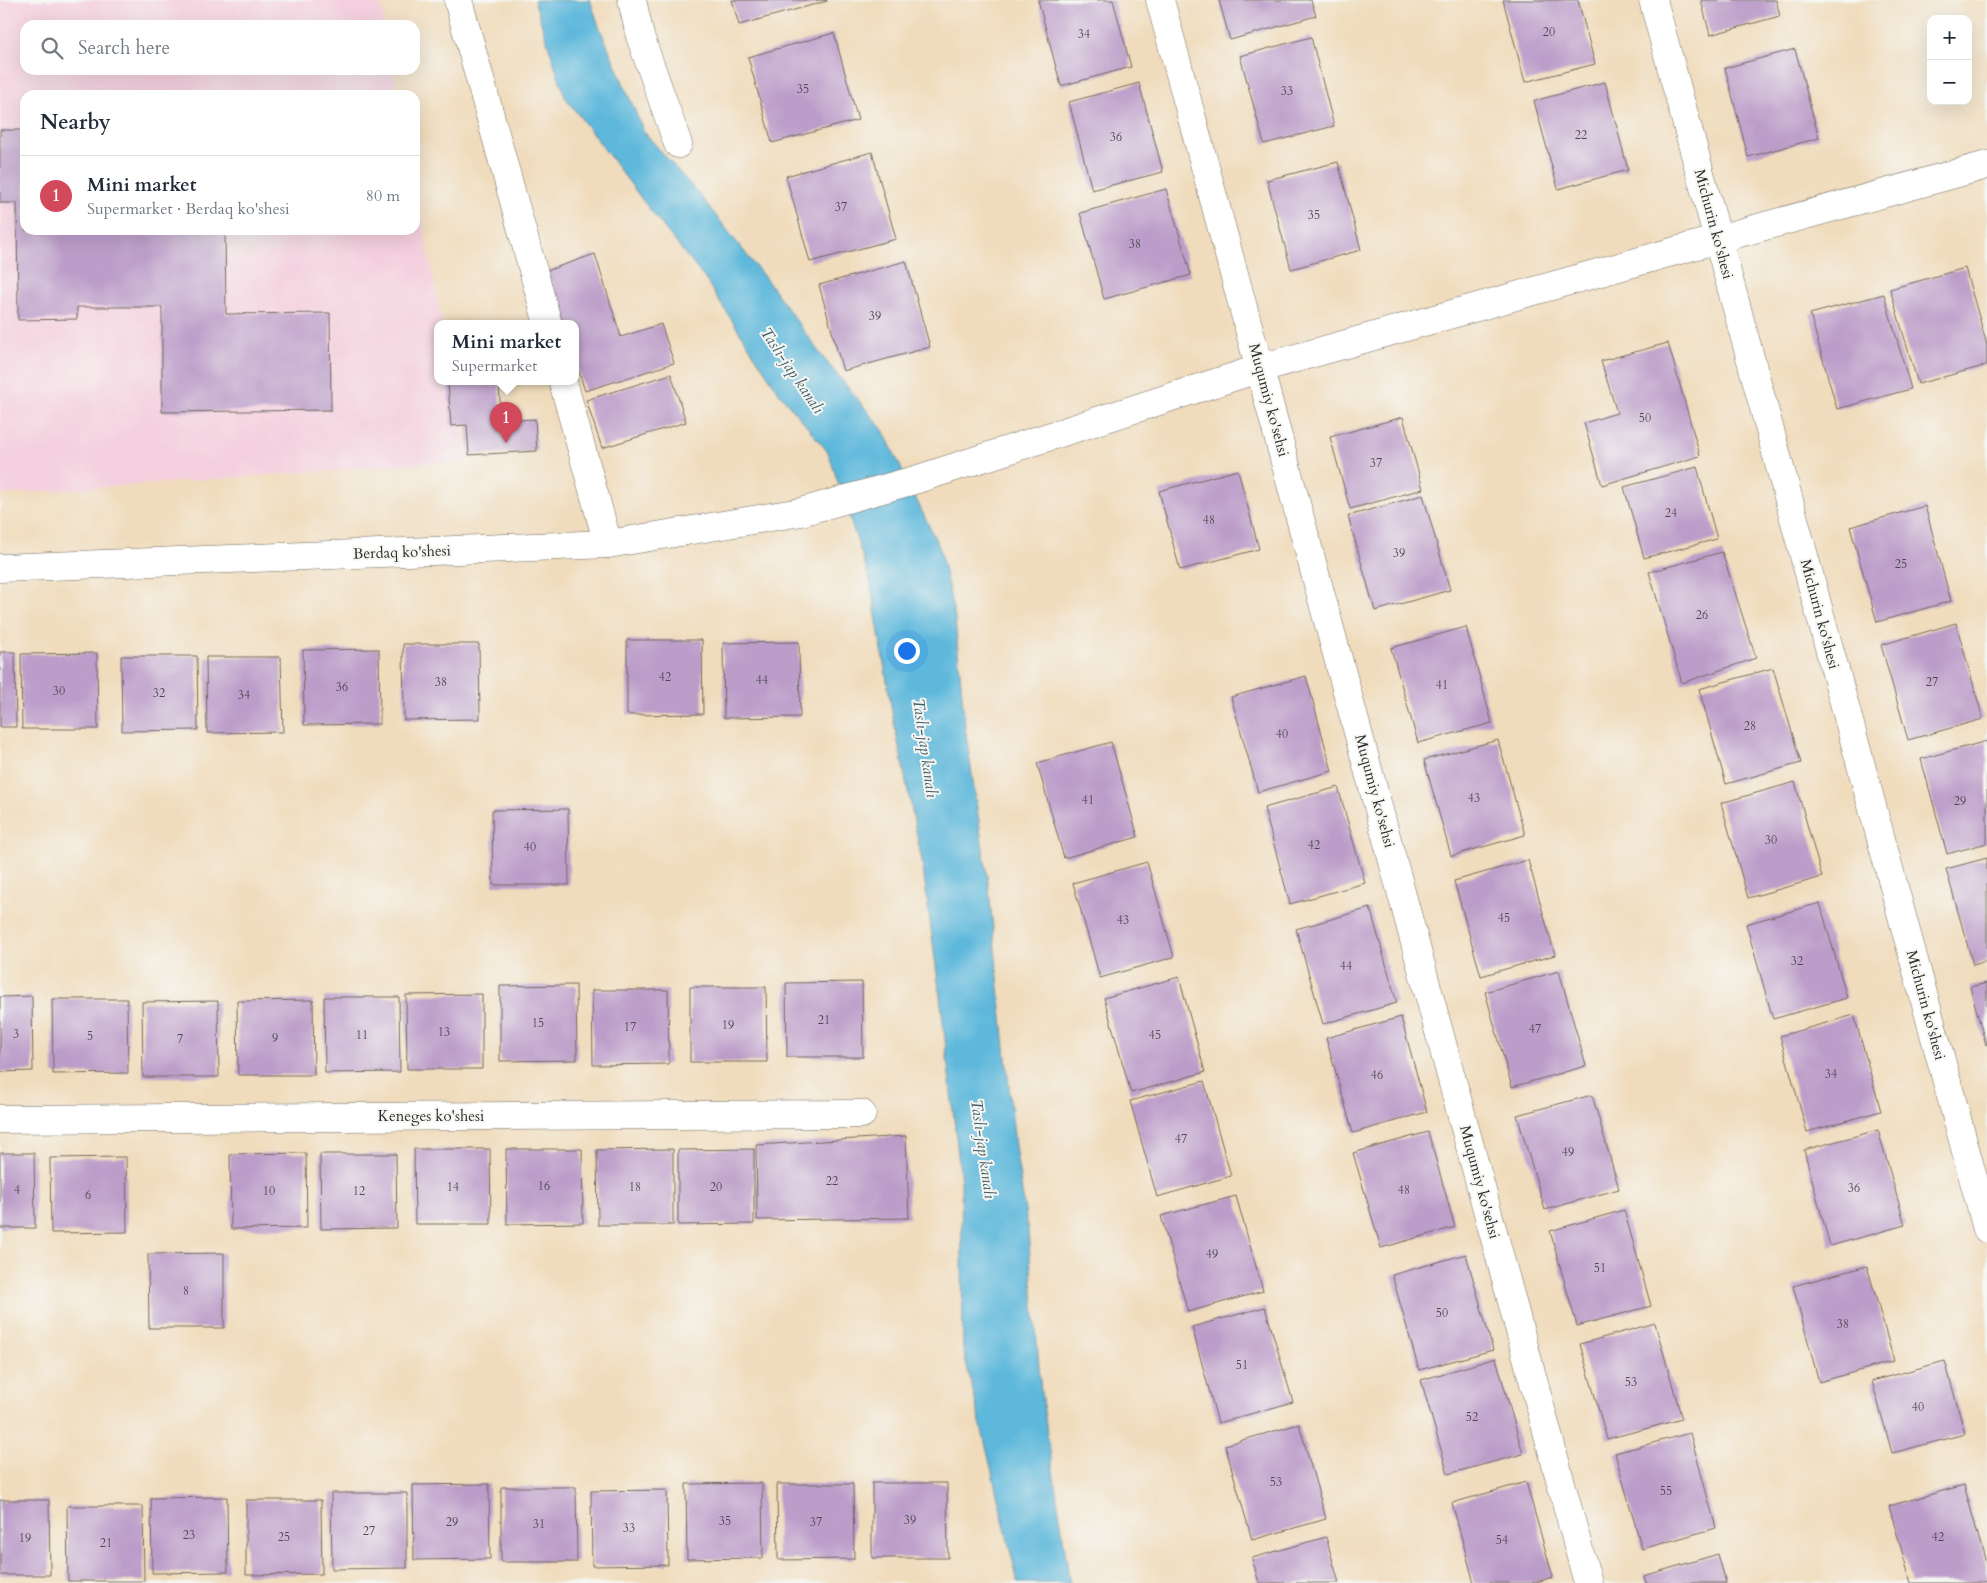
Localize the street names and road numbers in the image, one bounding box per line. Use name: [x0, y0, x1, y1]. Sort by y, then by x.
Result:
street label: Michurin ko'shesi: [1690, 167, 1738, 281]
street label: Muqumiy ko'sehsi: [1244, 341, 1294, 459]
street label: Berdaq ko'shesi: [353, 540, 451, 564]
street label: Michurin ko'shesi: [1796, 557, 1844, 671]
street label: Muqumiy ko'sehsi: [1350, 732, 1400, 850]
street label: Michurin ko'shesi: [1902, 948, 1950, 1062]
street label: Keneges ko'shesi: [378, 1106, 484, 1126]
street label: Muqumiy ko'sehsi: [1455, 1123, 1505, 1241]

